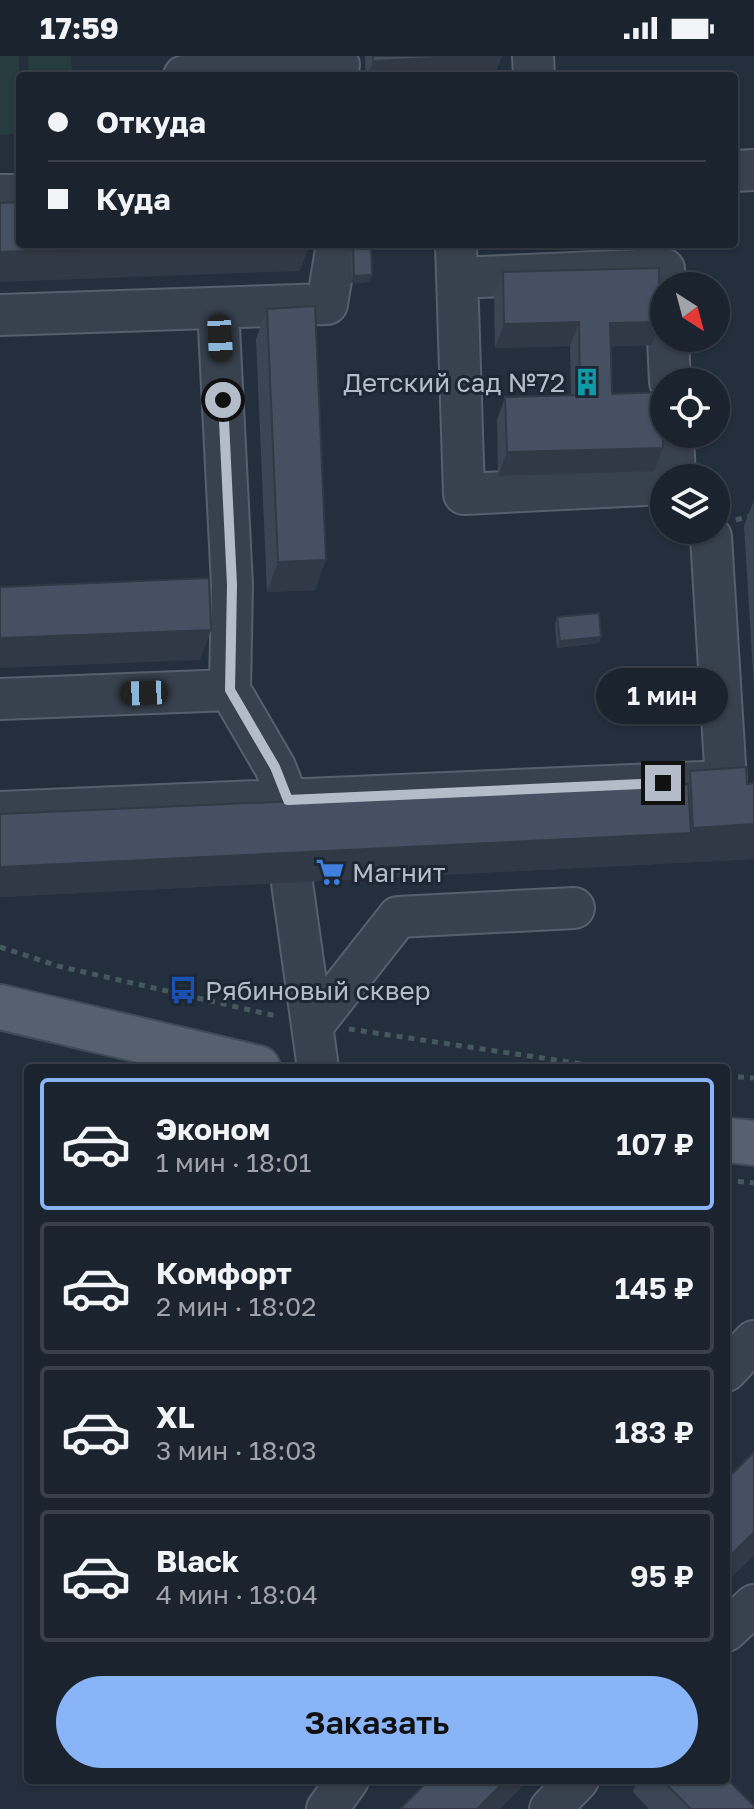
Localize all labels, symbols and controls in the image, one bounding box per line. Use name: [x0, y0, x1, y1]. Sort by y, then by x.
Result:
text: 17:59: [40, 10, 119, 46]
text: Откуда: [96, 104, 206, 140]
text: Куда: [96, 181, 171, 217]
north arrow: [650, 272, 730, 352]
map controls: [650, 272, 730, 544]
car: [207, 313, 233, 363]
place label: Детский сад №72: [343, 367, 565, 398]
building icon: Детский сад №72: [572, 367, 602, 397]
button: locate: [650, 368, 730, 448]
route start: [205, 382, 241, 418]
button: layers: [650, 464, 730, 544]
callout: 1 мин: [597, 667, 729, 723]
car: [120, 680, 168, 706]
text: 1 мин: [627, 680, 697, 711]
route end: [645, 765, 681, 801]
supermarket icon: Магнит: [315, 857, 345, 887]
place label: Магнит: [352, 857, 446, 888]
bus stop icon: Рябиновый сквер: [168, 975, 198, 1005]
place label: Рябиновый сквер: [205, 975, 431, 1006]
icon: car: [60, 1108, 132, 1180]
text: Эконом: [156, 1111, 270, 1147]
text: 107 ₽: [616, 1126, 694, 1162]
text: 1 мин · 18:01: [156, 1147, 311, 1178]
icon: car: [60, 1252, 132, 1324]
text: Комфорт: [156, 1255, 292, 1291]
text: 145 ₽: [615, 1270, 694, 1306]
text: 2 мин · 18:02: [156, 1291, 316, 1322]
icon: car: [60, 1396, 132, 1468]
text: XL: [156, 1399, 195, 1435]
text: 183 ₽: [615, 1414, 694, 1450]
text: 3 мин · 18:03: [156, 1435, 317, 1466]
icon: car: [60, 1540, 132, 1612]
text: Black: [156, 1543, 239, 1579]
text: 95 ₽: [630, 1558, 694, 1594]
text: 4 мин · 18:04: [156, 1579, 318, 1610]
button: Заказать: [56, 1676, 698, 1768]

